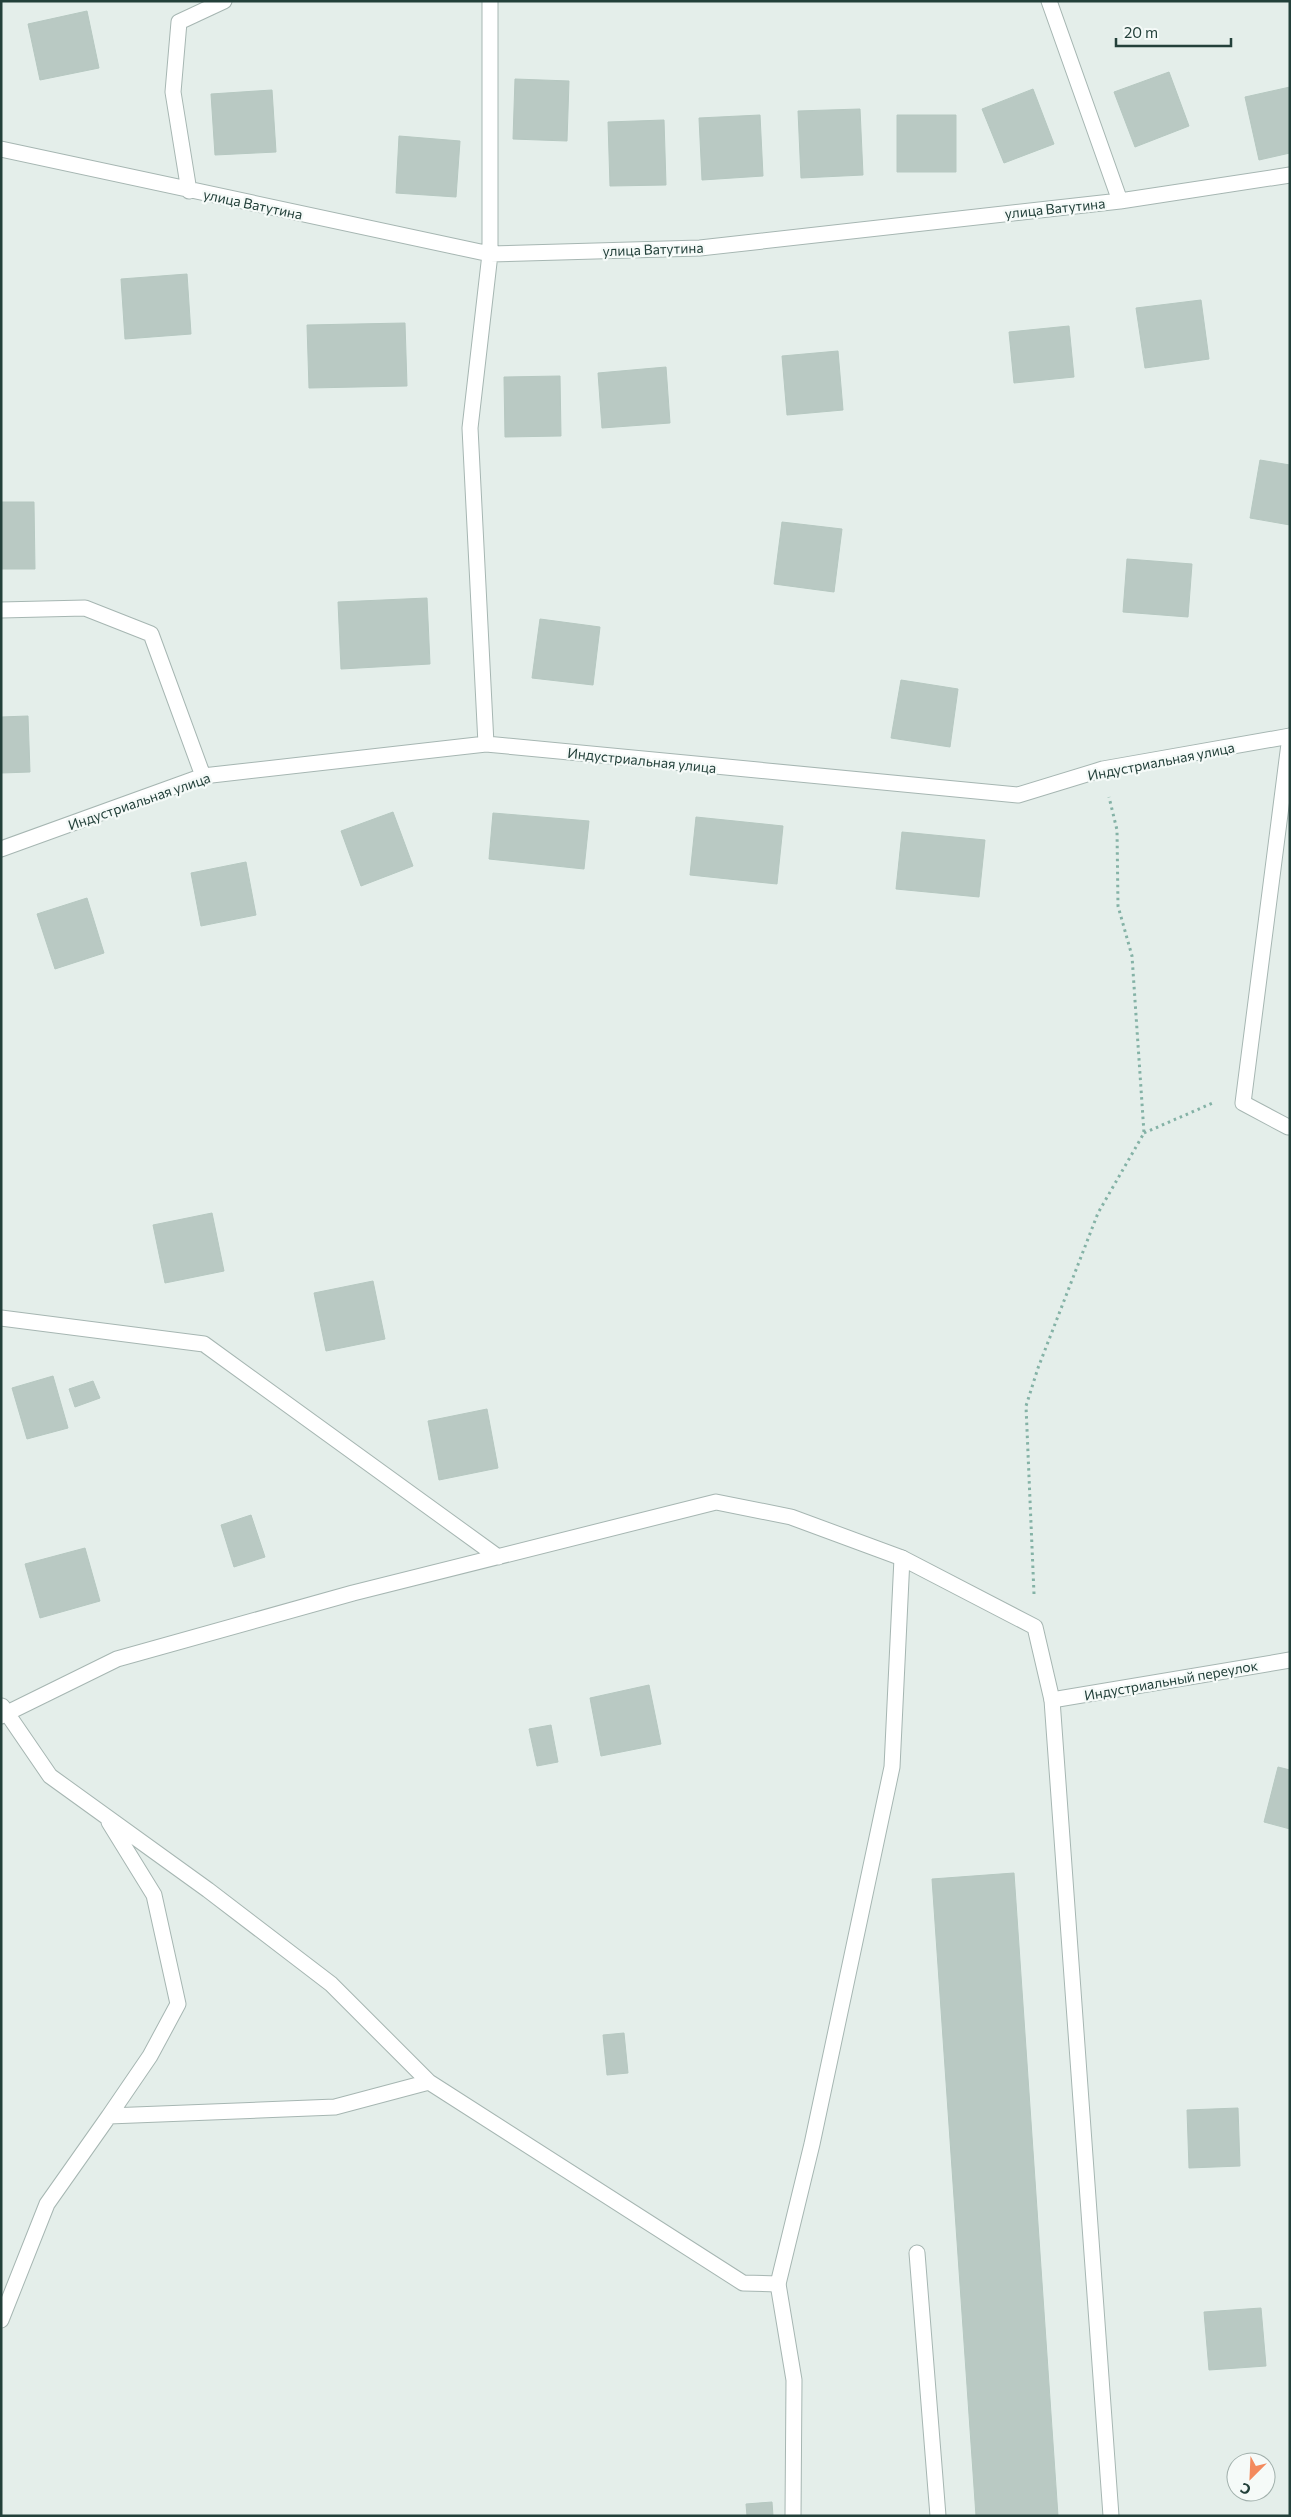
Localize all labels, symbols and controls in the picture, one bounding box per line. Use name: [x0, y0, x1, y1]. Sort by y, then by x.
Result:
scale bar: [1116, 15, 1231, 47]
text: 20 m: [1124, 23, 1158, 41]
street label: улица Ватутина: [202, 185, 304, 223]
street label: улица Ватутина: [1004, 194, 1106, 222]
street label: улица Ватутина: [602, 239, 704, 259]
street label: Индустриальная улица: [1086, 738, 1236, 784]
street label: Индустриальная улица: [567, 744, 717, 776]
street label: Индустриальная улица: [66, 769, 212, 833]
street label: Индустриальный переулок: [1083, 1656, 1260, 1704]
north arrow: [1226, 2452, 1276, 2502]
text: С: [1238, 2480, 1253, 2499]

